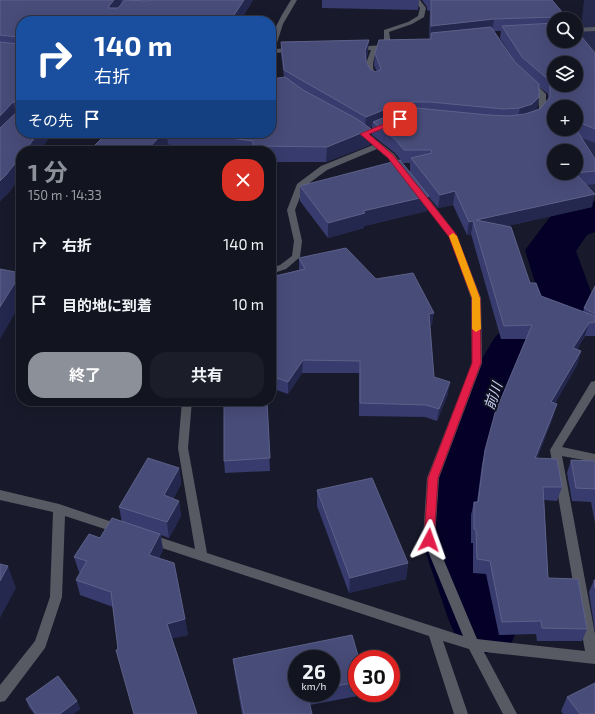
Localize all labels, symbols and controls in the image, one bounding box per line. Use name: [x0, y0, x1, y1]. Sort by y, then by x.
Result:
map controls: [547, 12, 583, 180]
button: search: [547, 12, 583, 48]
text: 140 m: [94, 28, 172, 62]
icon: right: [28, 32, 80, 84]
button: layers: [547, 56, 583, 92]
text: 右折: [94, 65, 130, 87]
button: +: [547, 100, 583, 136]
pin: [383, 102, 417, 136]
icon: arrive: [81, 108, 103, 130]
icon: arrive: [389, 108, 411, 130]
text: その先: [28, 111, 73, 129]
button: −: [547, 144, 583, 180]
text: 1 分: [28, 157, 68, 186]
button: close: [222, 159, 264, 201]
text: 150 m · 14:33: [28, 187, 102, 203]
icon: right: [28, 233, 50, 255]
text: 140 m: [223, 235, 264, 253]
text: 右折: [62, 236, 92, 254]
icon: arrive: [28, 293, 50, 315]
text: 10 m: [232, 295, 264, 313]
text: 目的地に到着: [62, 296, 152, 314]
button: 終了: [28, 352, 142, 398]
button: 共有: [150, 352, 264, 398]
water label: 前川: [480, 378, 506, 412]
position arrow: [408, 519, 450, 561]
speed limit sign: 30: [348, 650, 400, 702]
text: 26: [302, 659, 326, 683]
text: km/h: [302, 680, 326, 692]

